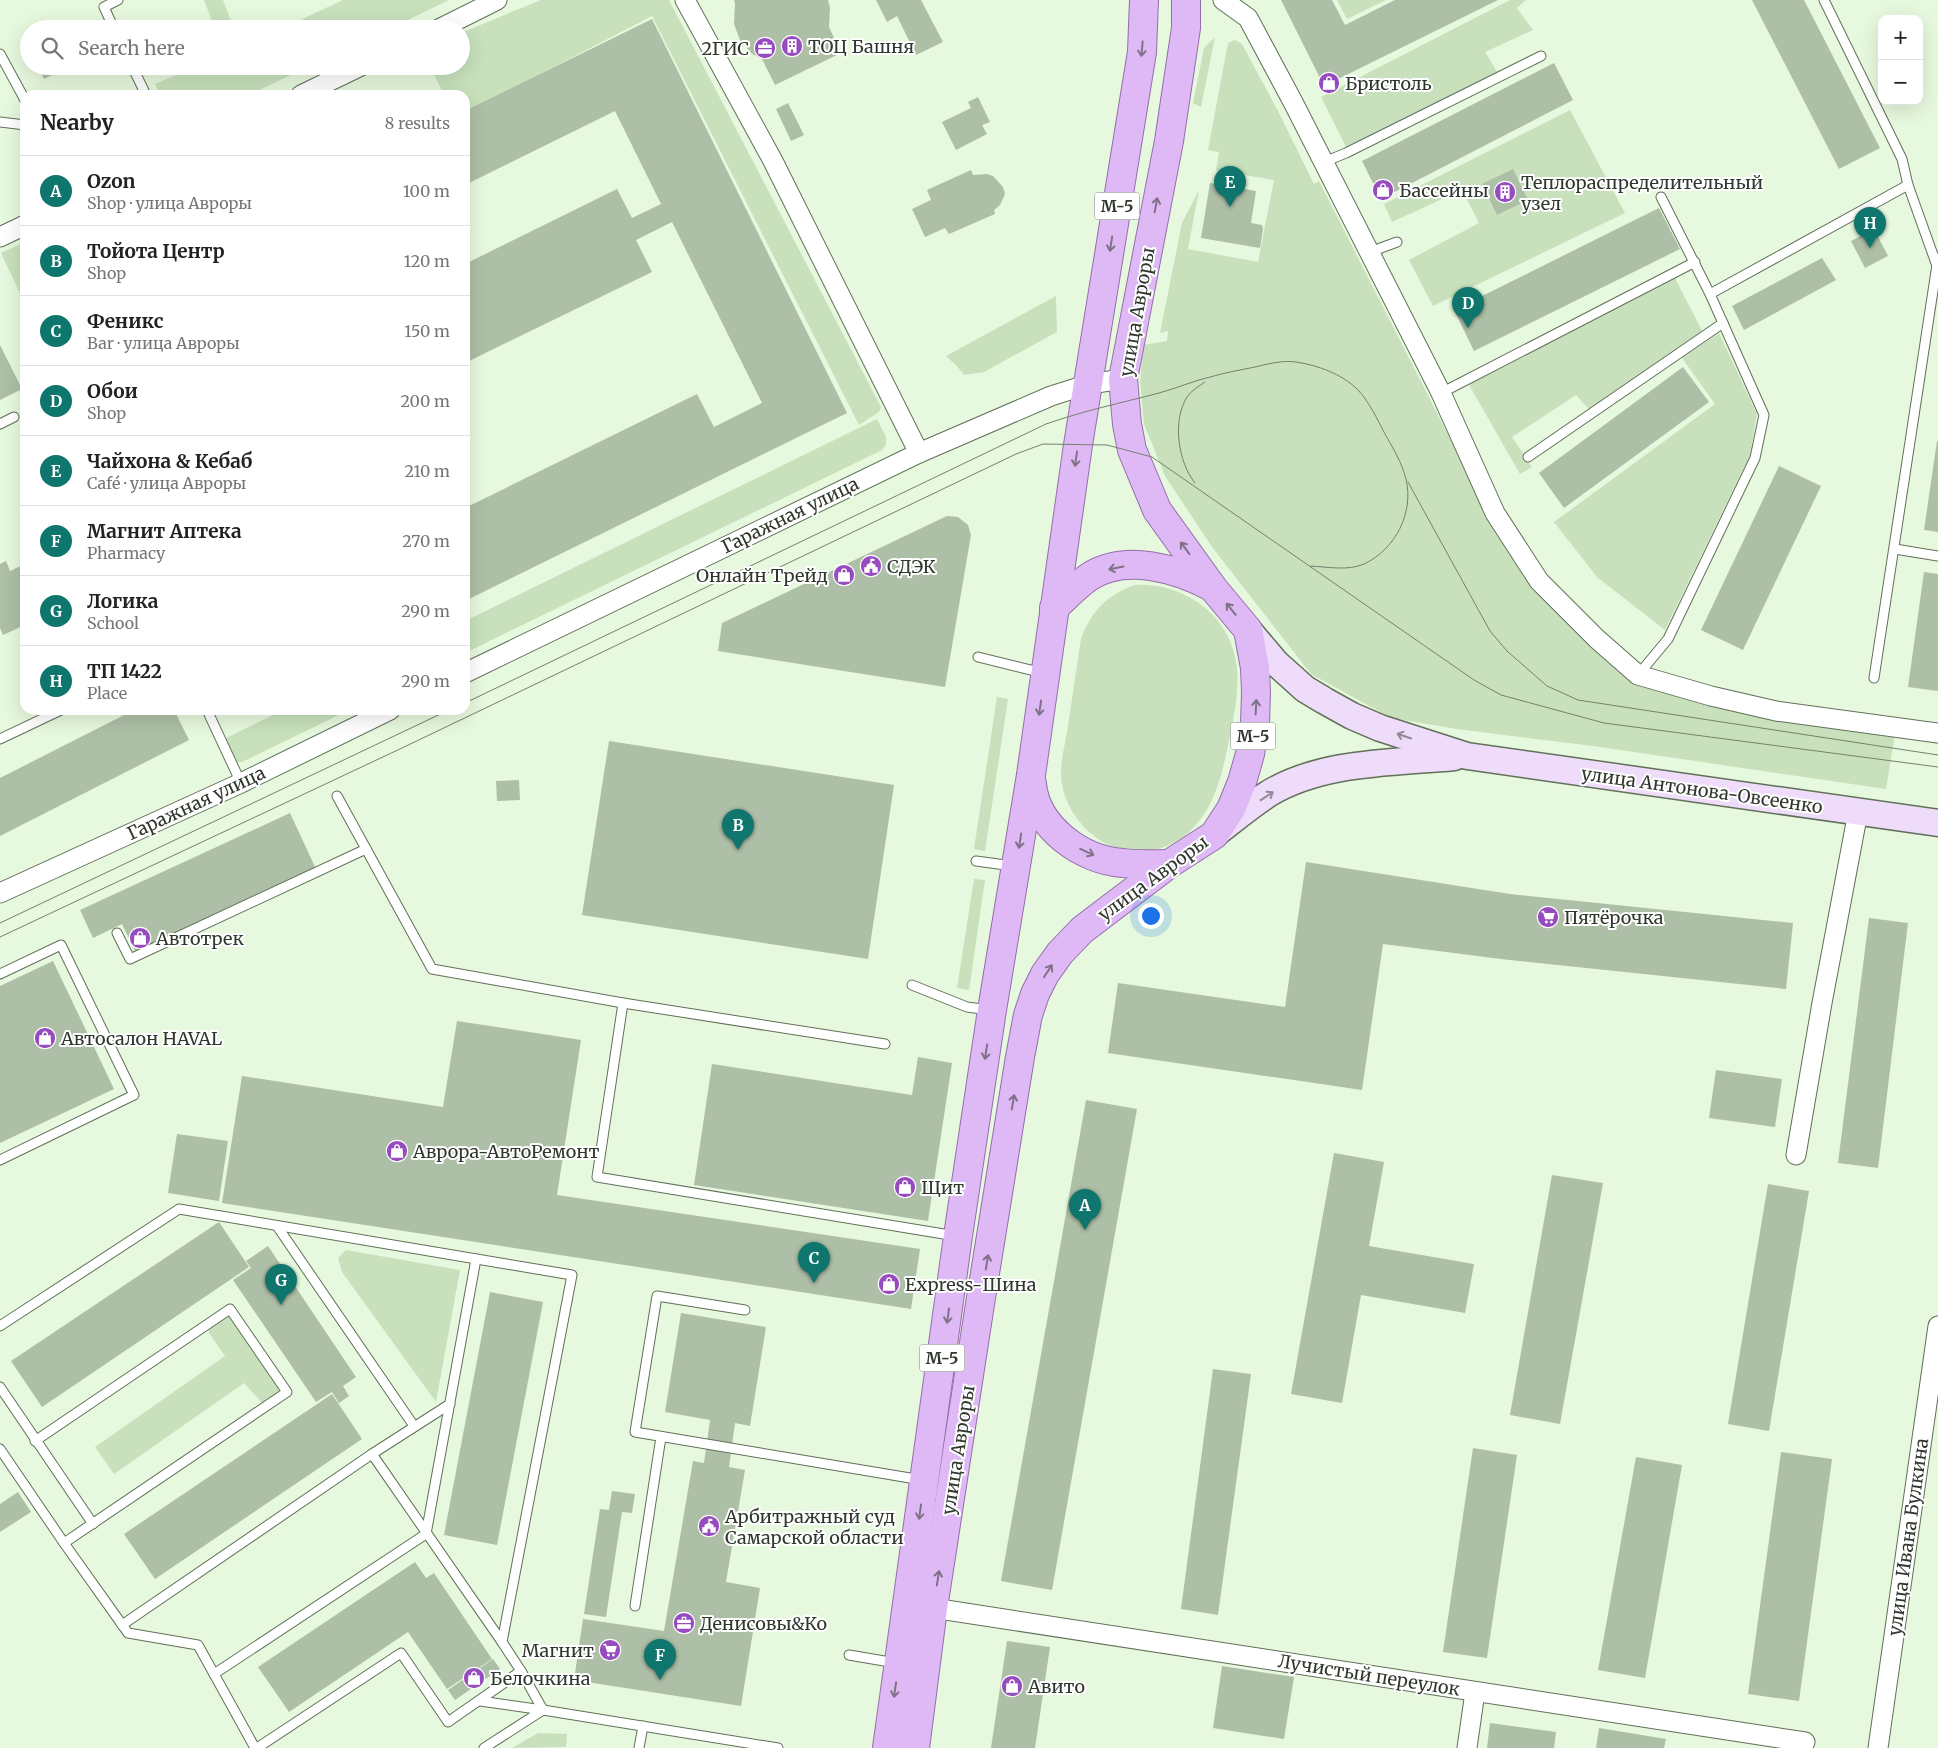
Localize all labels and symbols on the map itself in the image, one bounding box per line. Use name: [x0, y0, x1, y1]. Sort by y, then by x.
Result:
building icon: ТОЦ Башня: [780, 34, 804, 58]
place label: ТОЦ Башня: [808, 35, 914, 58]
office icon: 2ГИС: [753, 36, 777, 60]
place label: 2ГИС: [701, 37, 749, 60]
one-way arrow: [1137, 40, 1147, 56]
shop icon: Бристоль: [1317, 71, 1341, 95]
place label: Бристоль: [1345, 72, 1432, 95]
pin: E: [1214, 166, 1246, 207]
place label: Теплораспределительный узел: [1521, 171, 1763, 215]
shop icon: Бассейны: [1371, 178, 1395, 202]
place label: Бассейны: [1399, 179, 1489, 202]
building icon: Теплораспределительный узел: [1493, 180, 1517, 204]
road number: М-5: [1094, 192, 1140, 220]
one-way arrow: [1152, 197, 1162, 213]
pin: H: [1854, 207, 1886, 248]
one-way arrow: [1106, 235, 1116, 251]
street label: улица Авроры: [1114, 245, 1160, 379]
pin: D: [1452, 287, 1484, 328]
one-way arrow: [1071, 451, 1081, 467]
street label: Гаражная улица: [718, 472, 863, 558]
one-way arrow: [1180, 541, 1190, 555]
public building icon: СДЭК: [859, 554, 883, 578]
place label: СДЭК: [887, 555, 936, 578]
shop icon: Онлайн Трейд: [832, 563, 856, 587]
one-way arrow: [1109, 563, 1125, 573]
place label: Онлайн Трейд: [696, 564, 828, 587]
one-way arrow: [1225, 602, 1236, 615]
one-way arrow: [1035, 700, 1045, 716]
one-way arrow: [1251, 700, 1260, 716]
road number: М-5: [1230, 722, 1276, 749]
one-way arrow: [1396, 731, 1412, 741]
street label: Гаражная улица: [123, 761, 269, 845]
street label: улица Антонова-Овсеенко: [1580, 762, 1824, 818]
one-way arrow: [1260, 791, 1274, 801]
pin: B: [722, 809, 754, 850]
street label: улица Авроры: [1093, 830, 1213, 926]
one-way arrow: [1015, 832, 1025, 848]
one-way arrow: [1079, 848, 1094, 857]
your location: [1138, 903, 1164, 929]
supermarket icon: Пятёрочка: [1536, 905, 1560, 929]
place label: Пятёрочка: [1564, 906, 1664, 929]
shop icon: Автотрек: [128, 926, 152, 950]
place label: Автотрек: [155, 927, 244, 950]
one-way arrow: [1043, 964, 1053, 978]
shop icon: Автосалон HAVAL: [33, 1026, 57, 1050]
place label: Автосалон HAVAL: [60, 1027, 222, 1050]
one-way arrow: [981, 1043, 991, 1059]
one-way arrow: [1009, 1094, 1019, 1110]
shop icon: Аврора-АвтоРемонт: [385, 1139, 409, 1163]
place label: Аврора-АвтоРемонт: [412, 1140, 600, 1163]
shop icon: Щит: [893, 1175, 917, 1199]
place label: Щит: [921, 1176, 964, 1199]
pin: A: [1069, 1189, 1101, 1230]
pin: C: [798, 1242, 830, 1283]
one-way arrow: [983, 1255, 993, 1271]
pin: G: [265, 1264, 297, 1305]
shop icon: Express-Шина: [877, 1272, 901, 1296]
place label: Express-Шина: [905, 1273, 1037, 1296]
one-way arrow: [943, 1308, 953, 1324]
road number: М-5: [920, 1345, 964, 1372]
street label: улица Авроры: [936, 1383, 980, 1517]
street label: улица Ивана Булкина: [1883, 1436, 1933, 1637]
one-way arrow: [915, 1504, 925, 1520]
place label: Арбитражный суд Самарской области: [724, 1505, 904, 1549]
public building icon: Арбитражный суд Самарской области: [697, 1514, 721, 1538]
one-way arrow: [933, 1571, 943, 1587]
office icon: Денисовы&Ко: [672, 1611, 696, 1635]
place label: Денисовы&Ко: [700, 1612, 827, 1635]
supermarket icon: Магнит: [598, 1638, 622, 1662]
place label: Магнит: [522, 1639, 594, 1662]
pin: F: [644, 1639, 676, 1680]
street label: Лучистый переулок: [1276, 1649, 1462, 1701]
shop icon: Белочкина: [462, 1666, 486, 1690]
place label: Белочкина: [490, 1667, 591, 1690]
shop icon: Авито: [1000, 1674, 1024, 1698]
place label: Авито: [1027, 1675, 1085, 1698]
one-way arrow: [890, 1682, 900, 1698]

